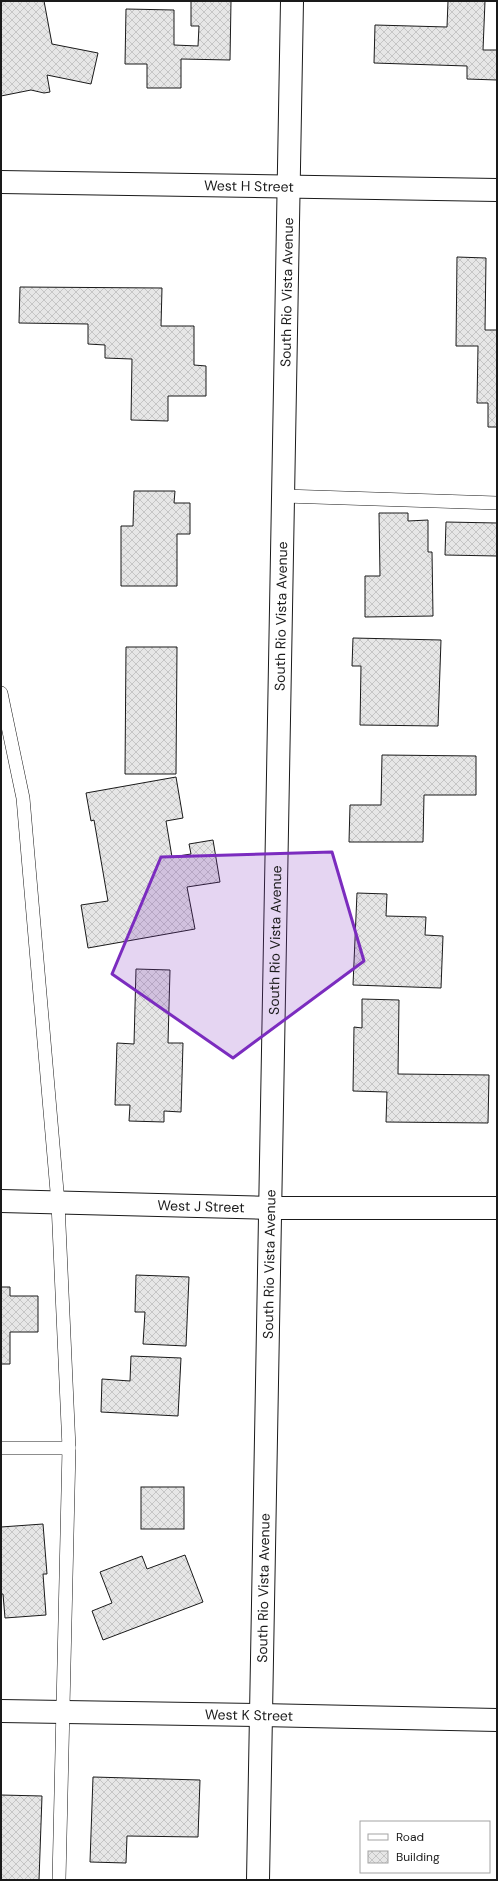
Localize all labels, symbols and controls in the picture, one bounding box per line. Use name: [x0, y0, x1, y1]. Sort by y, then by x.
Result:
street label: West H Street: [204, 176, 294, 196]
street label: South Rio Vista Avenue: [276, 217, 297, 367]
street label: South Rio Vista Avenue: [271, 541, 291, 691]
street label: South Rio Vista Avenue: [265, 865, 285, 1015]
street label: South Rio Vista Avenue: [259, 1189, 279, 1339]
street label: West J Street: [157, 1196, 245, 1216]
street label: South Rio Vista Avenue: [253, 1513, 274, 1663]
street label: West K Street: [205, 1705, 293, 1725]
legend: [360, 1821, 490, 1873]
text: Road: [396, 1829, 424, 1845]
text: Building: [396, 1849, 440, 1865]

